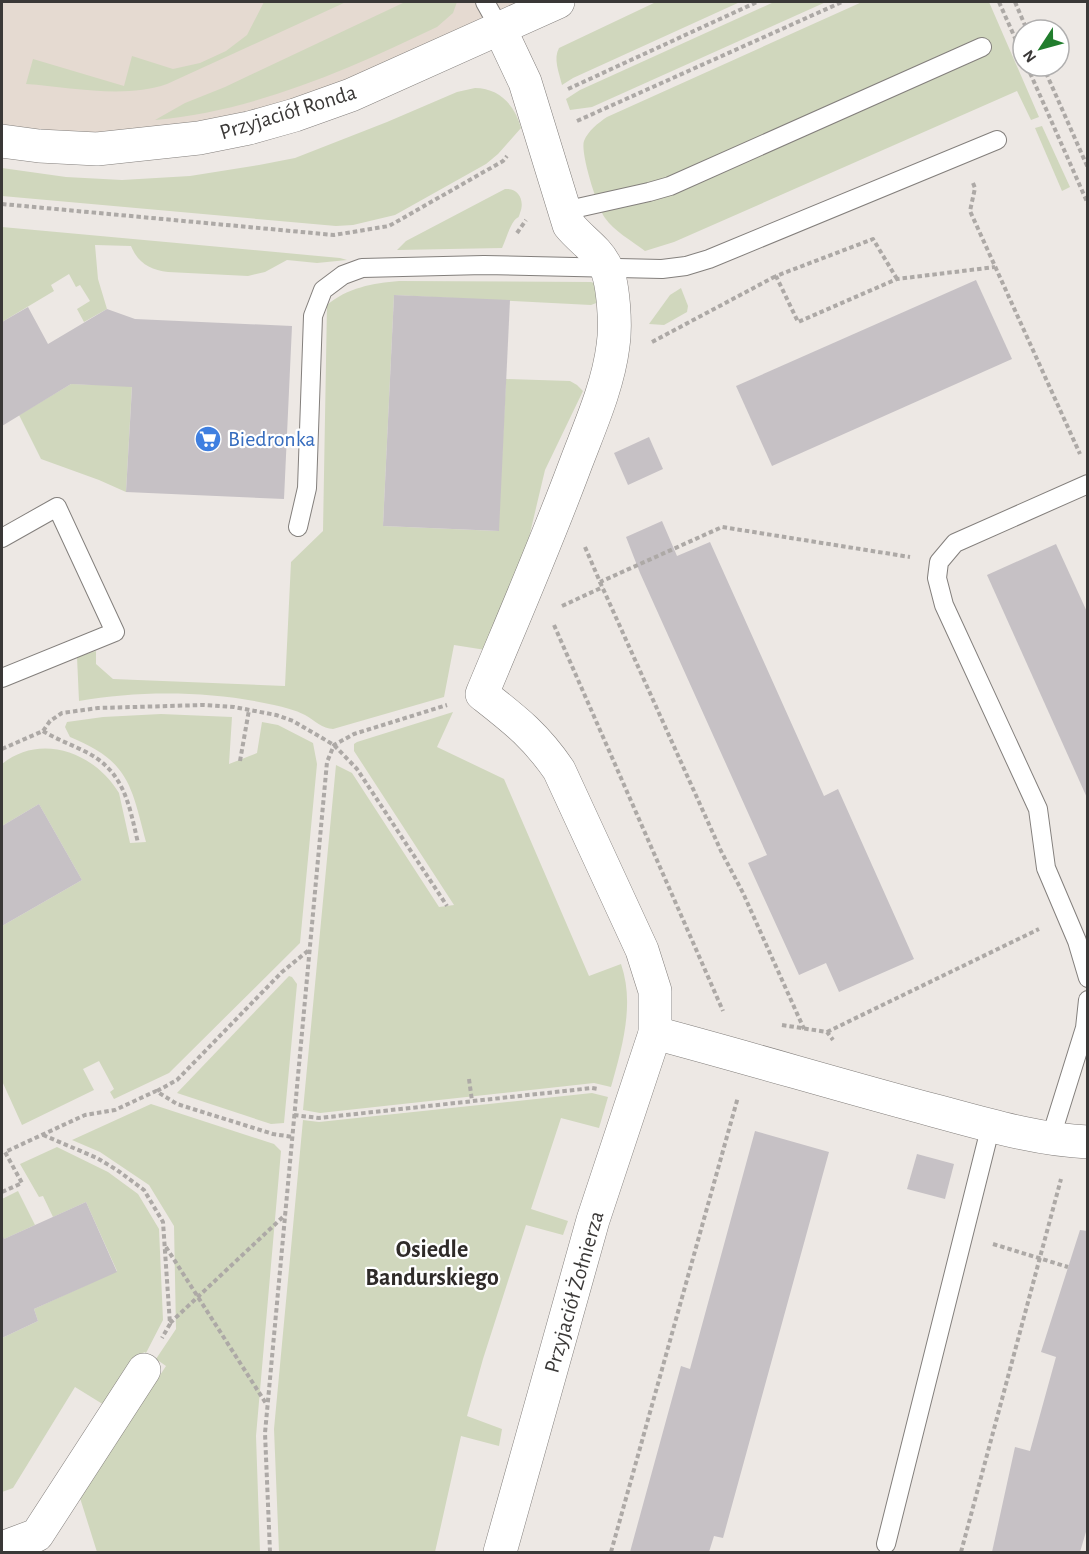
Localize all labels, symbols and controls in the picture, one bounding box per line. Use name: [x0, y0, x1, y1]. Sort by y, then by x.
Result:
north arrow: [1011, 18, 1071, 78]
text: N: [1020, 47, 1039, 65]
street label: Przyjaciół Ronda: [217, 81, 359, 143]
supermarket icon: Biedronka: [193, 424, 223, 454]
place label: Biedronka: [228, 428, 315, 450]
street label: Przyjaciół Żołnierza: [540, 1209, 608, 1375]
district label: Osiedle Bandurskiego: [365, 1238, 499, 1290]

